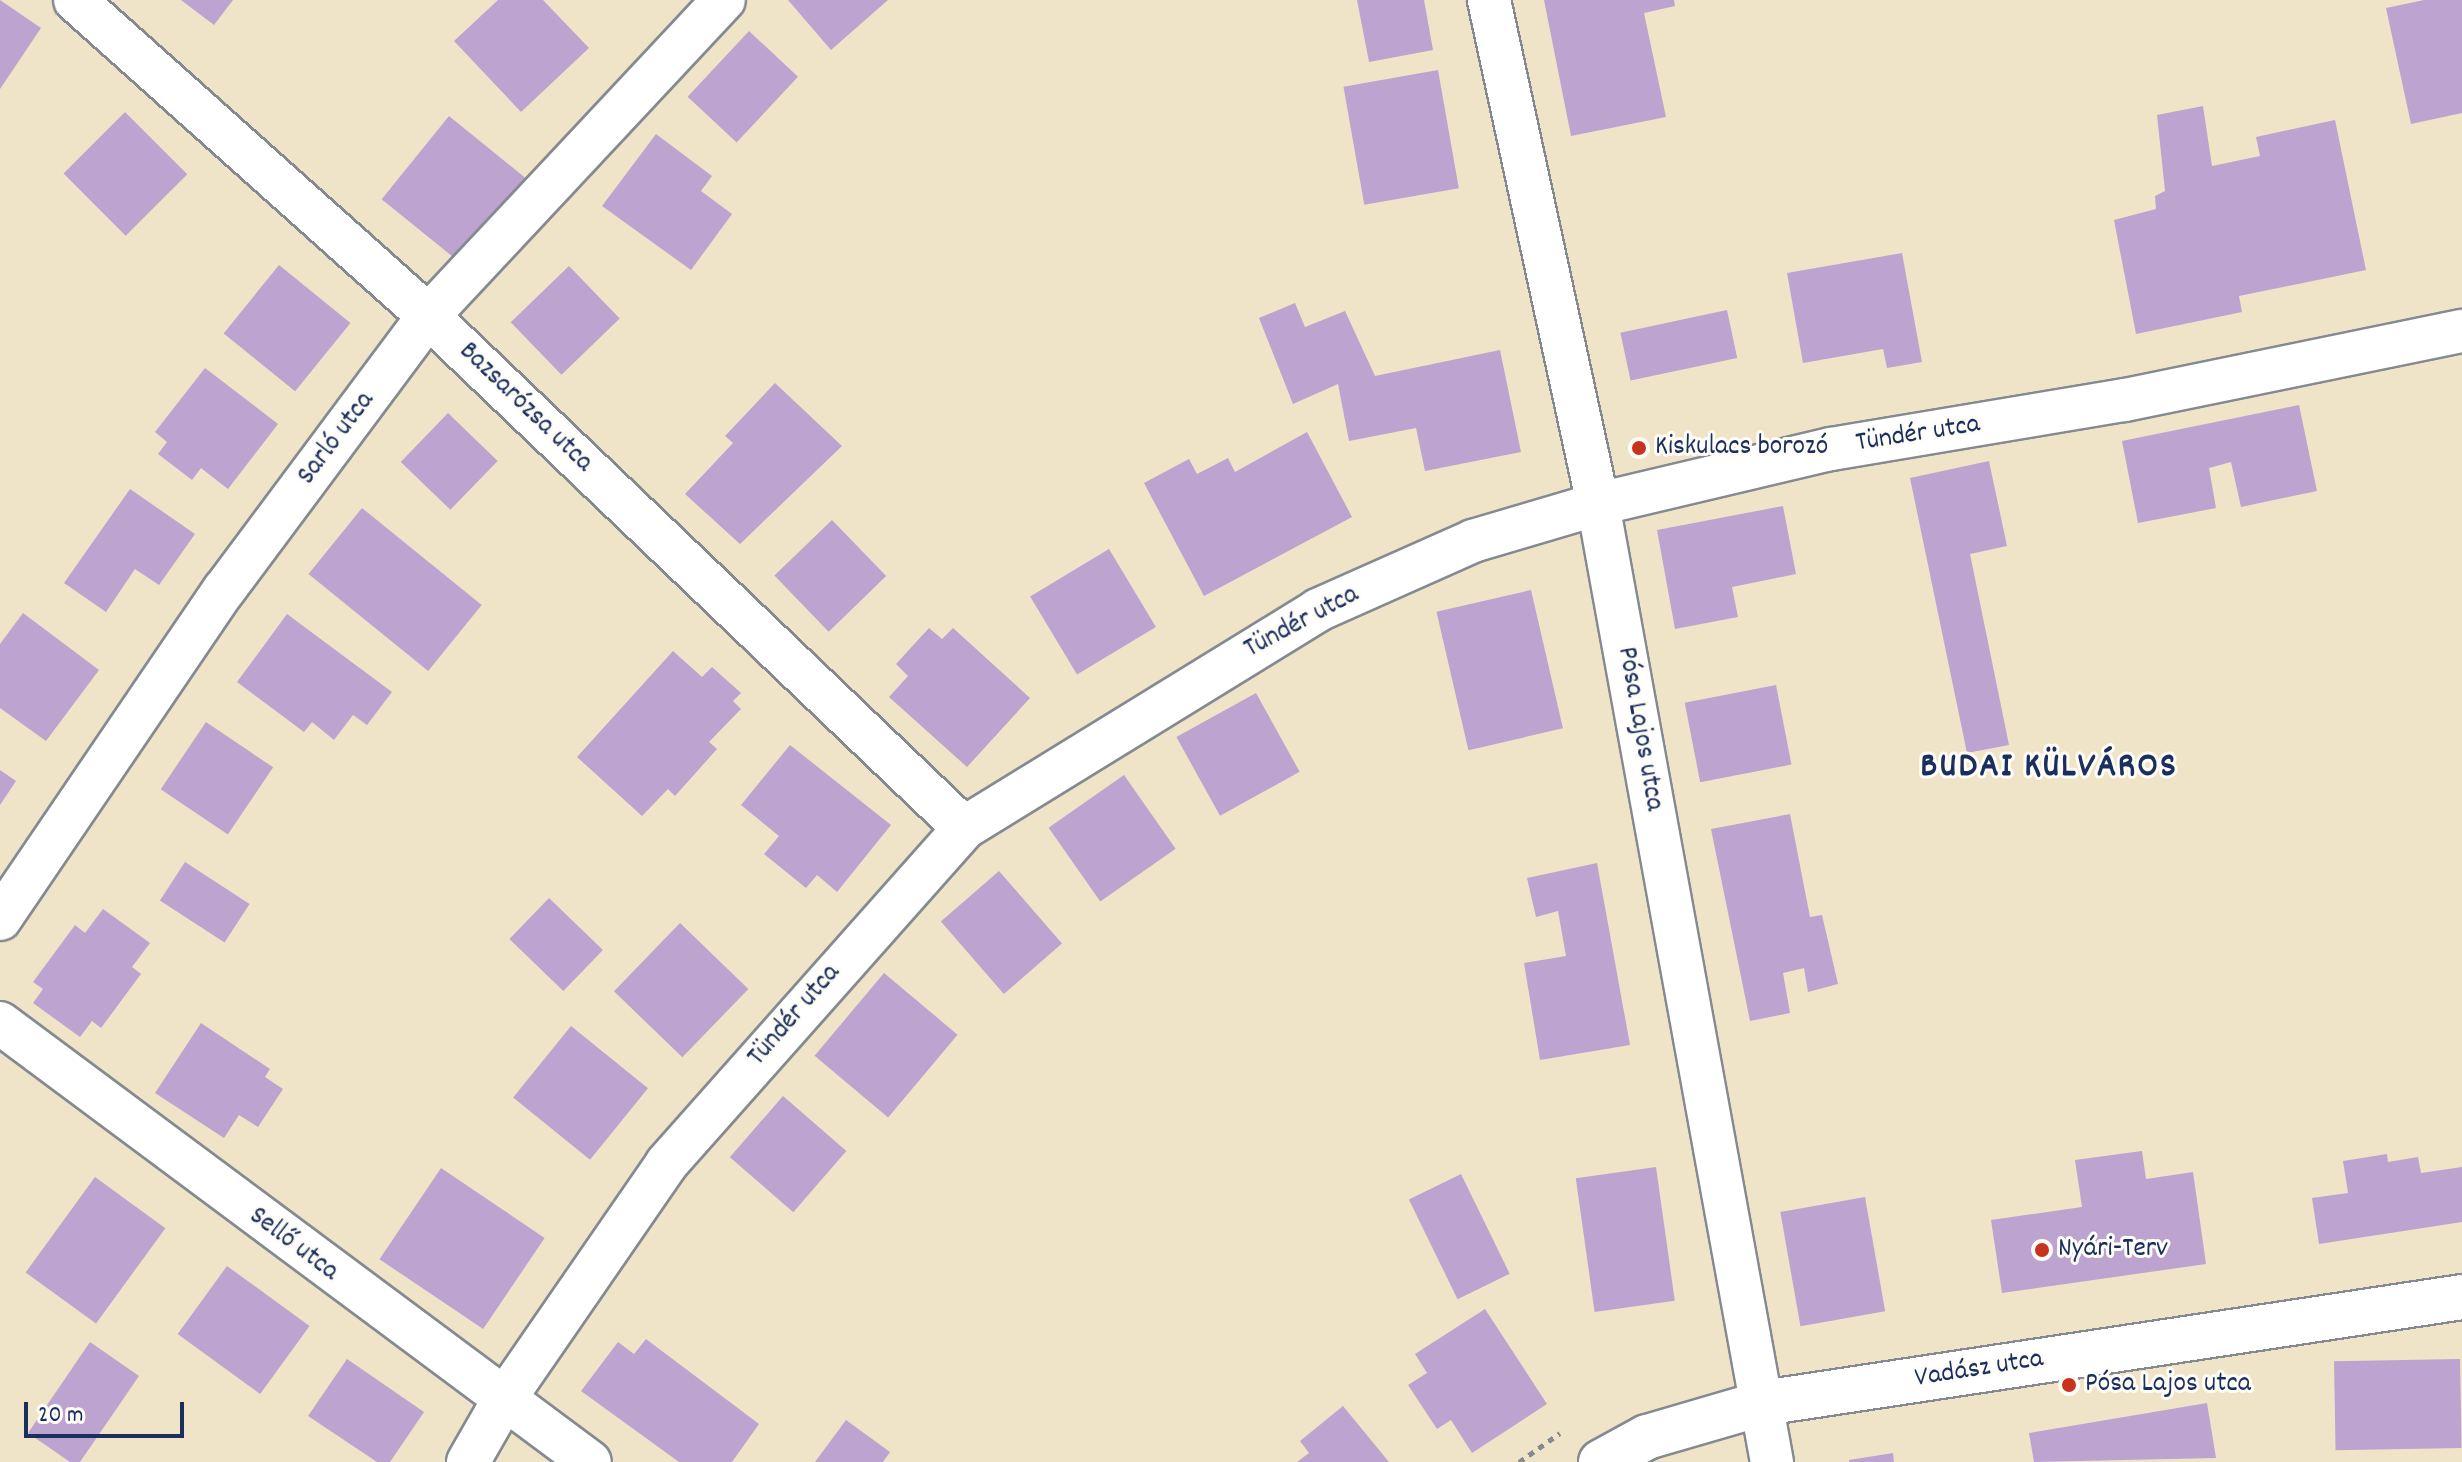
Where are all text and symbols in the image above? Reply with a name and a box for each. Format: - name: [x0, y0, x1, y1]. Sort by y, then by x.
- street label: Bazsarózsa utca: [451, 336, 599, 480]
- street label: Sarló utca: [291, 386, 383, 492]
- street label: Tündér utca: [1854, 409, 1982, 461]
- place label: Kiskulacs borozó: [1655, 431, 1828, 465]
- marker: Kiskulacs borozó: [1630, 439, 1648, 457]
- street label: Tündér utca: [1239, 579, 1365, 667]
- street label: Pósa Lajos utca: [1608, 644, 1670, 814]
- district label: BUDAI KÜLVÁROS: [1920, 747, 2178, 791]
- street label: Tündér utca: [741, 958, 849, 1074]
- street label: Sellő utca: [241, 1200, 345, 1290]
- place label: Nyári-Terv: [2058, 1233, 2168, 1267]
- marker: Nyári-Terv: [2033, 1241, 2051, 1259]
- street label: Vadász utca: [1913, 1343, 2045, 1397]
- place label: Pósa Lajos utca: [2085, 1368, 2251, 1402]
- marker: Pósa Lajos utca: [2060, 1376, 2078, 1394]
- scale bar: [28, 1386, 188, 1436]
- text: 20 m: [38, 1399, 84, 1433]

